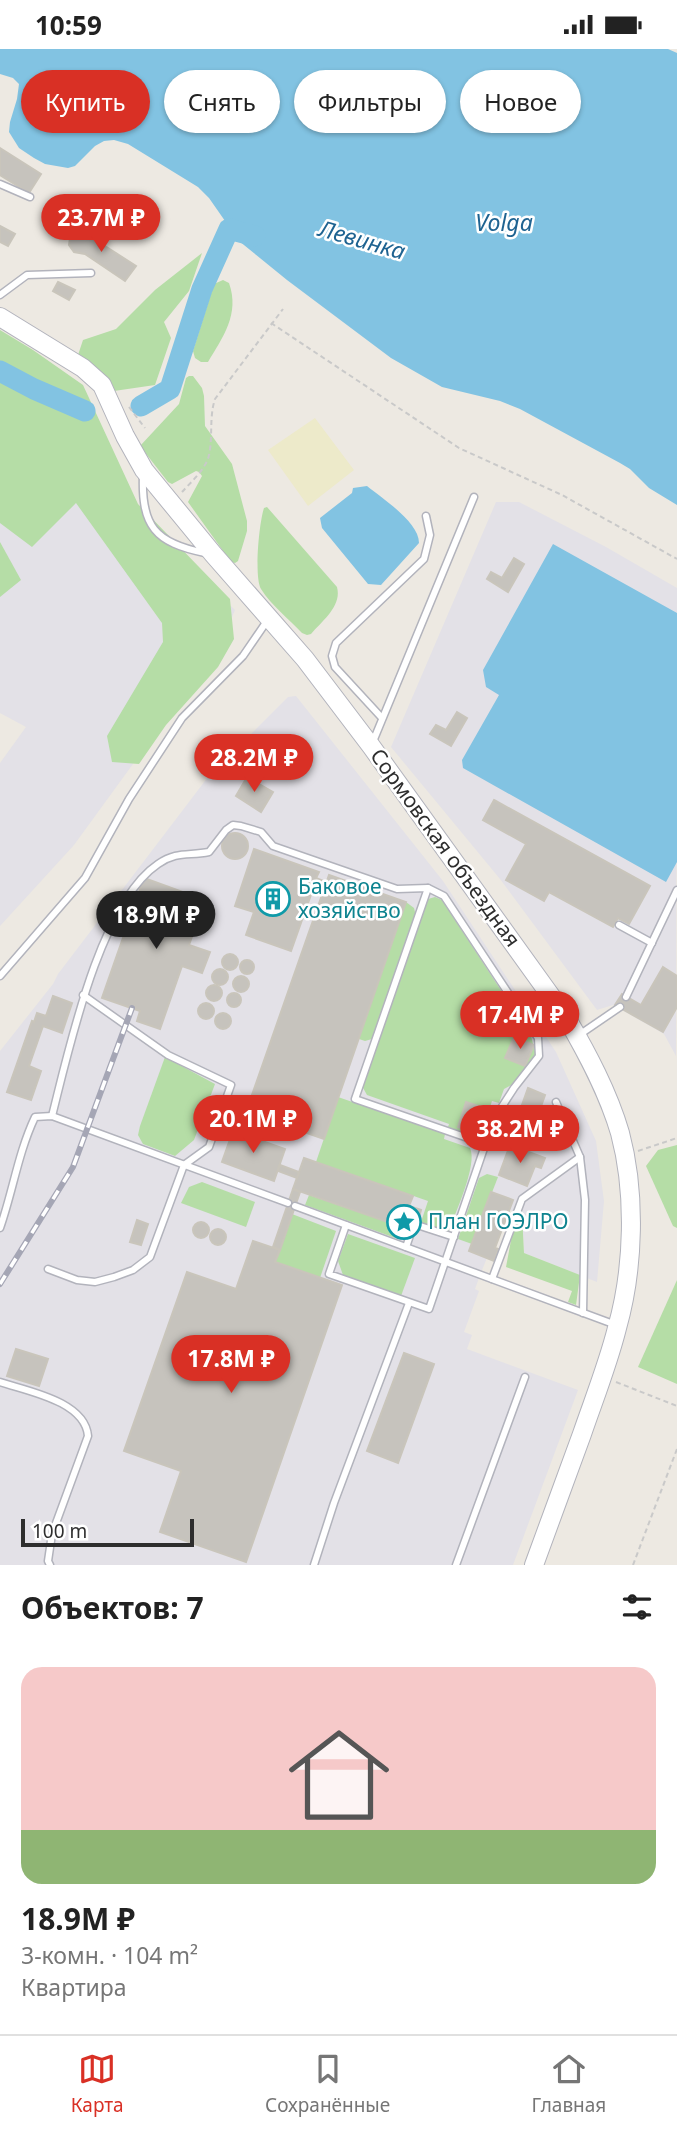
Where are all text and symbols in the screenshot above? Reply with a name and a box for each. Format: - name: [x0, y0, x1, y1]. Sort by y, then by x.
- text: 10:59: [35, 7, 102, 43]
- chip: Купить: [21, 70, 150, 133]
- chip: Снять: [164, 70, 280, 133]
- chip: Фильтры: [294, 70, 446, 133]
- chip: Новое: [460, 70, 581, 133]
- pin: 23.7M ₽: [36, 195, 166, 254]
- text: 23.7M ₽: [57, 201, 145, 233]
- water label: Volga: [475, 206, 533, 238]
- water label: Левинка: [314, 211, 409, 267]
- pin: 28.2M ₽: [189, 735, 319, 794]
- text: 28.2M ₽: [210, 741, 298, 773]
- street label: Сормовская объездная: [364, 743, 527, 952]
- place label: Баковое хозяйство: [298, 872, 401, 924]
- building icon: Баковое хозяйство: [254, 880, 292, 918]
- pin: 18.9M ₽: [91, 891, 221, 951]
- text: 18.9M ₽: [112, 898, 200, 930]
- pin: 17.4M ₽: [455, 991, 585, 1051]
- text: 17.4M ₽: [476, 998, 564, 1030]
- pin: 20.1M ₽: [188, 1095, 318, 1155]
- text: 20.1M ₽: [209, 1102, 297, 1134]
- pin: 38.2M ₽: [455, 1105, 585, 1165]
- text: 38.2M ₽: [476, 1112, 564, 1144]
- place icon: План ГОЭЛРО: [385, 1203, 423, 1241]
- place label: План ГОЭЛРО: [428, 1207, 569, 1235]
- pin: 17.8M ₽: [166, 1335, 296, 1395]
- text: 17.8M ₽: [187, 1342, 275, 1374]
- scale bar: [21, 1516, 194, 1548]
- text: 100 m: [32, 1518, 87, 1544]
- text: Объектов: 7: [21, 1587, 204, 1628]
- icon: filters: [618, 1588, 656, 1626]
- icon: home: [276, 1712, 402, 1838]
- text: 18.9M ₽: [21, 1898, 135, 1939]
- text: 3-комн. · 104 m²: [21, 1939, 198, 1971]
- text: Квартира: [21, 1971, 127, 2003]
- tab: Карта: [71, 2050, 124, 2118]
- tab: Сохранённые: [265, 2050, 390, 2118]
- tab: Главная: [532, 2050, 606, 2118]

